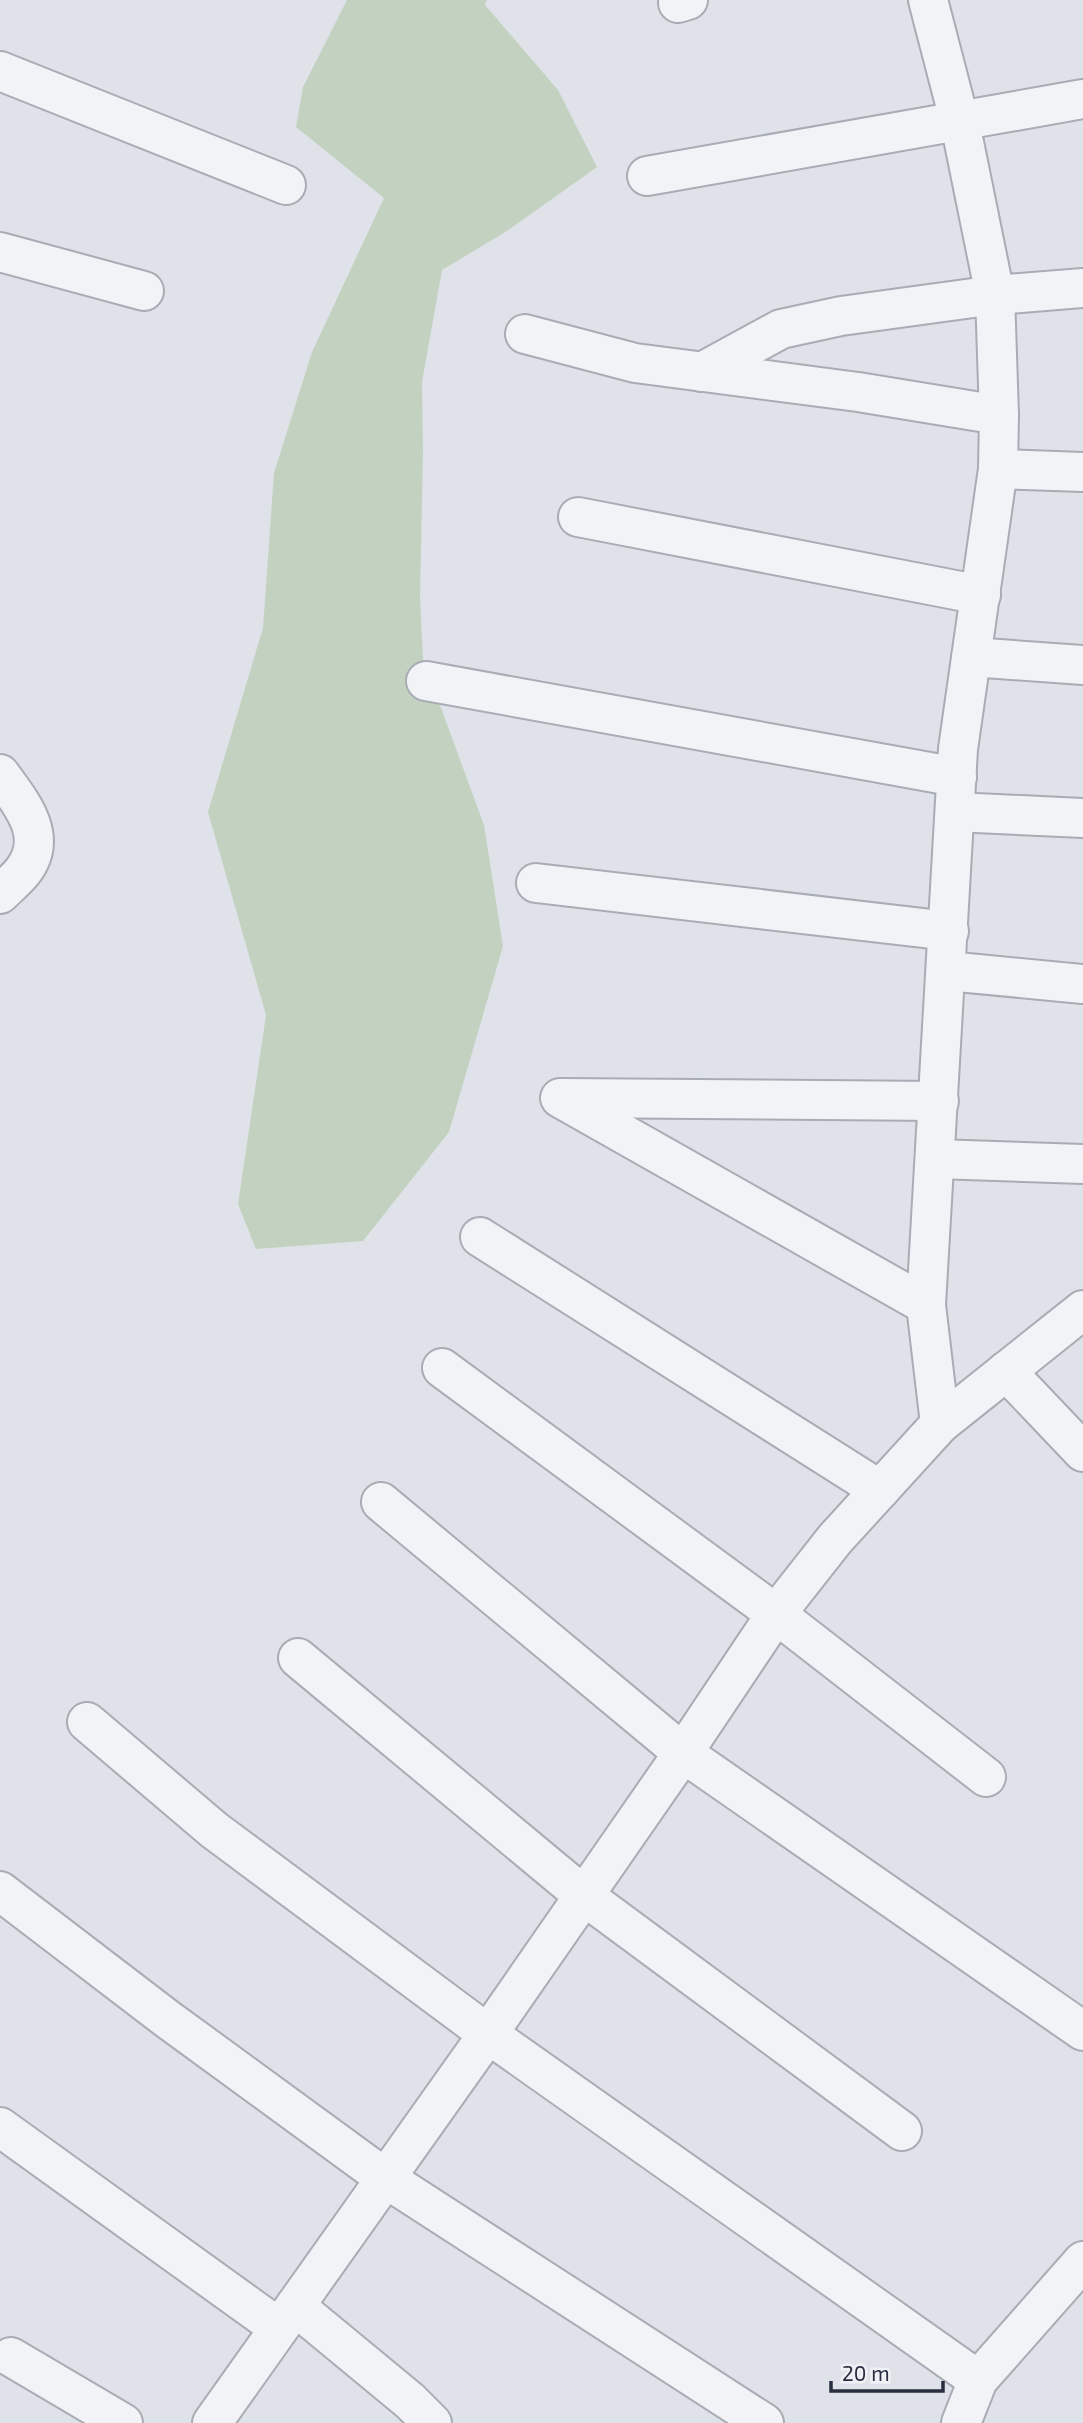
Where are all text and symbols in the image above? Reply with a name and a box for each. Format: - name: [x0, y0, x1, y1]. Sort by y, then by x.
- scale bar: [831, 2350, 943, 2394]
- text: 20 m: [842, 2360, 890, 2385]

